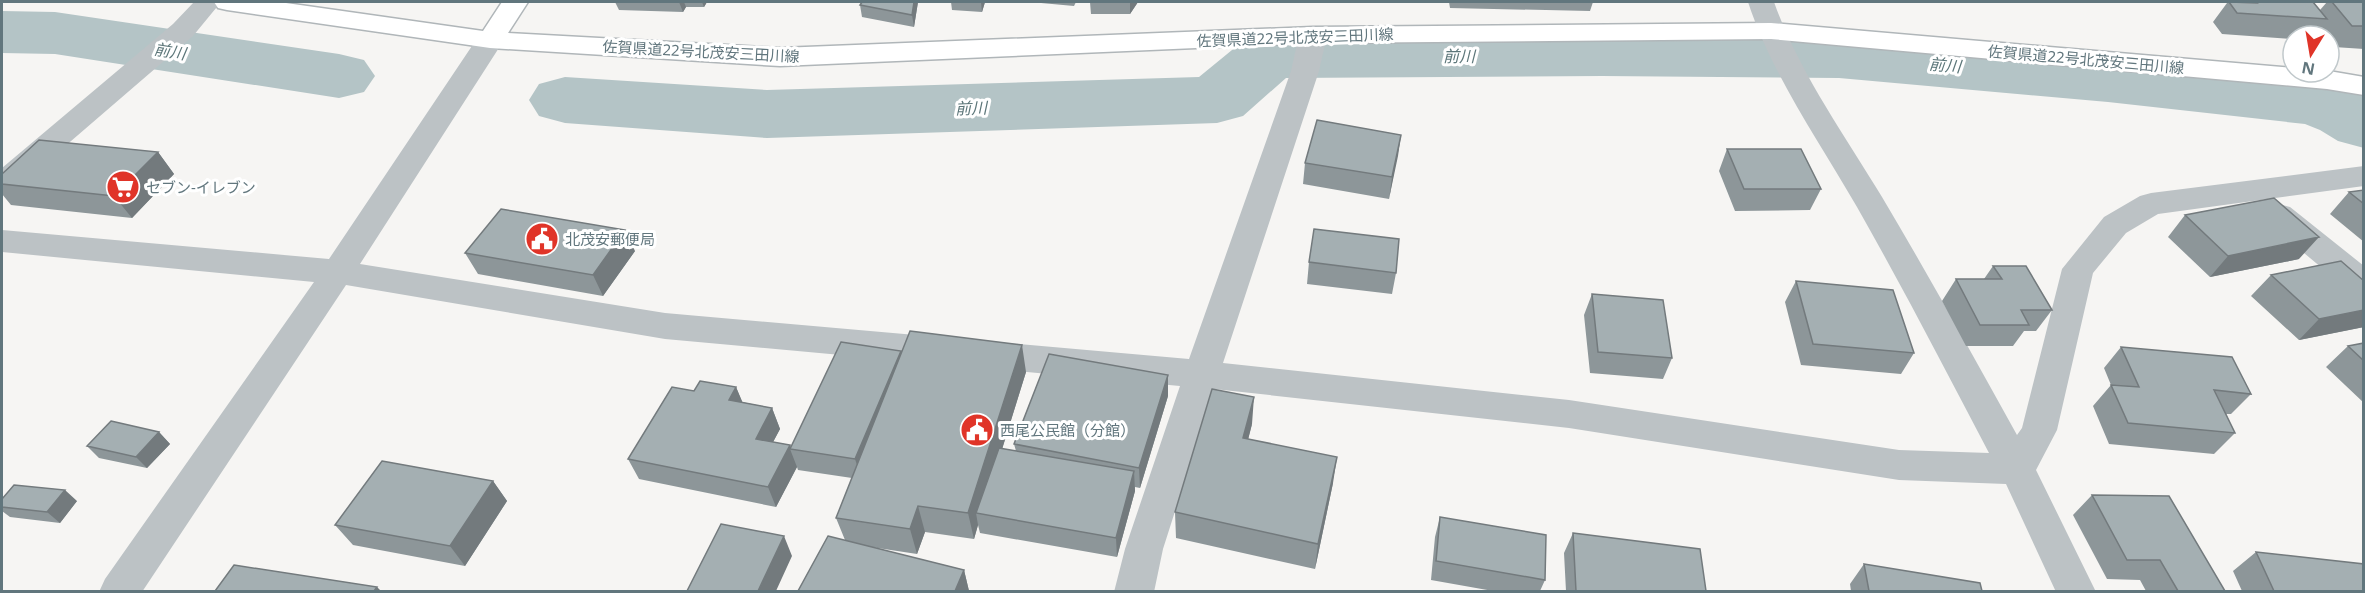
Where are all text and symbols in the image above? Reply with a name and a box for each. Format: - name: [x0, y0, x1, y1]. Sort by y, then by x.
- street label: 佐賀県道22号北茂安三田川線: [1196, 24, 1394, 50]
- north arrow: [2281, 24, 2341, 84]
- street label: 佐賀県道22号北茂安三田川線: [602, 36, 800, 66]
- water label: 前川: [152, 38, 189, 65]
- street label: 佐賀県道22号北茂安三田川線: [1987, 40, 2185, 78]
- water label: 前川: [1443, 45, 1477, 67]
- water label: 前川: [1928, 53, 1964, 78]
- text: N: [2300, 57, 2317, 81]
- water label: 前川: [955, 96, 989, 120]
- supermarket icon: セブン-イレブン: [105, 169, 141, 205]
- place label: セブン-イレブン: [146, 177, 256, 197]
- public building icon: 北茂安郵便局: [524, 221, 560, 257]
- place label: 北茂安郵便局: [565, 229, 655, 249]
- public building icon: 西尾公民館（分館）: [959, 412, 995, 448]
- place label: 西尾公民館（分館）: [1000, 420, 1135, 440]

